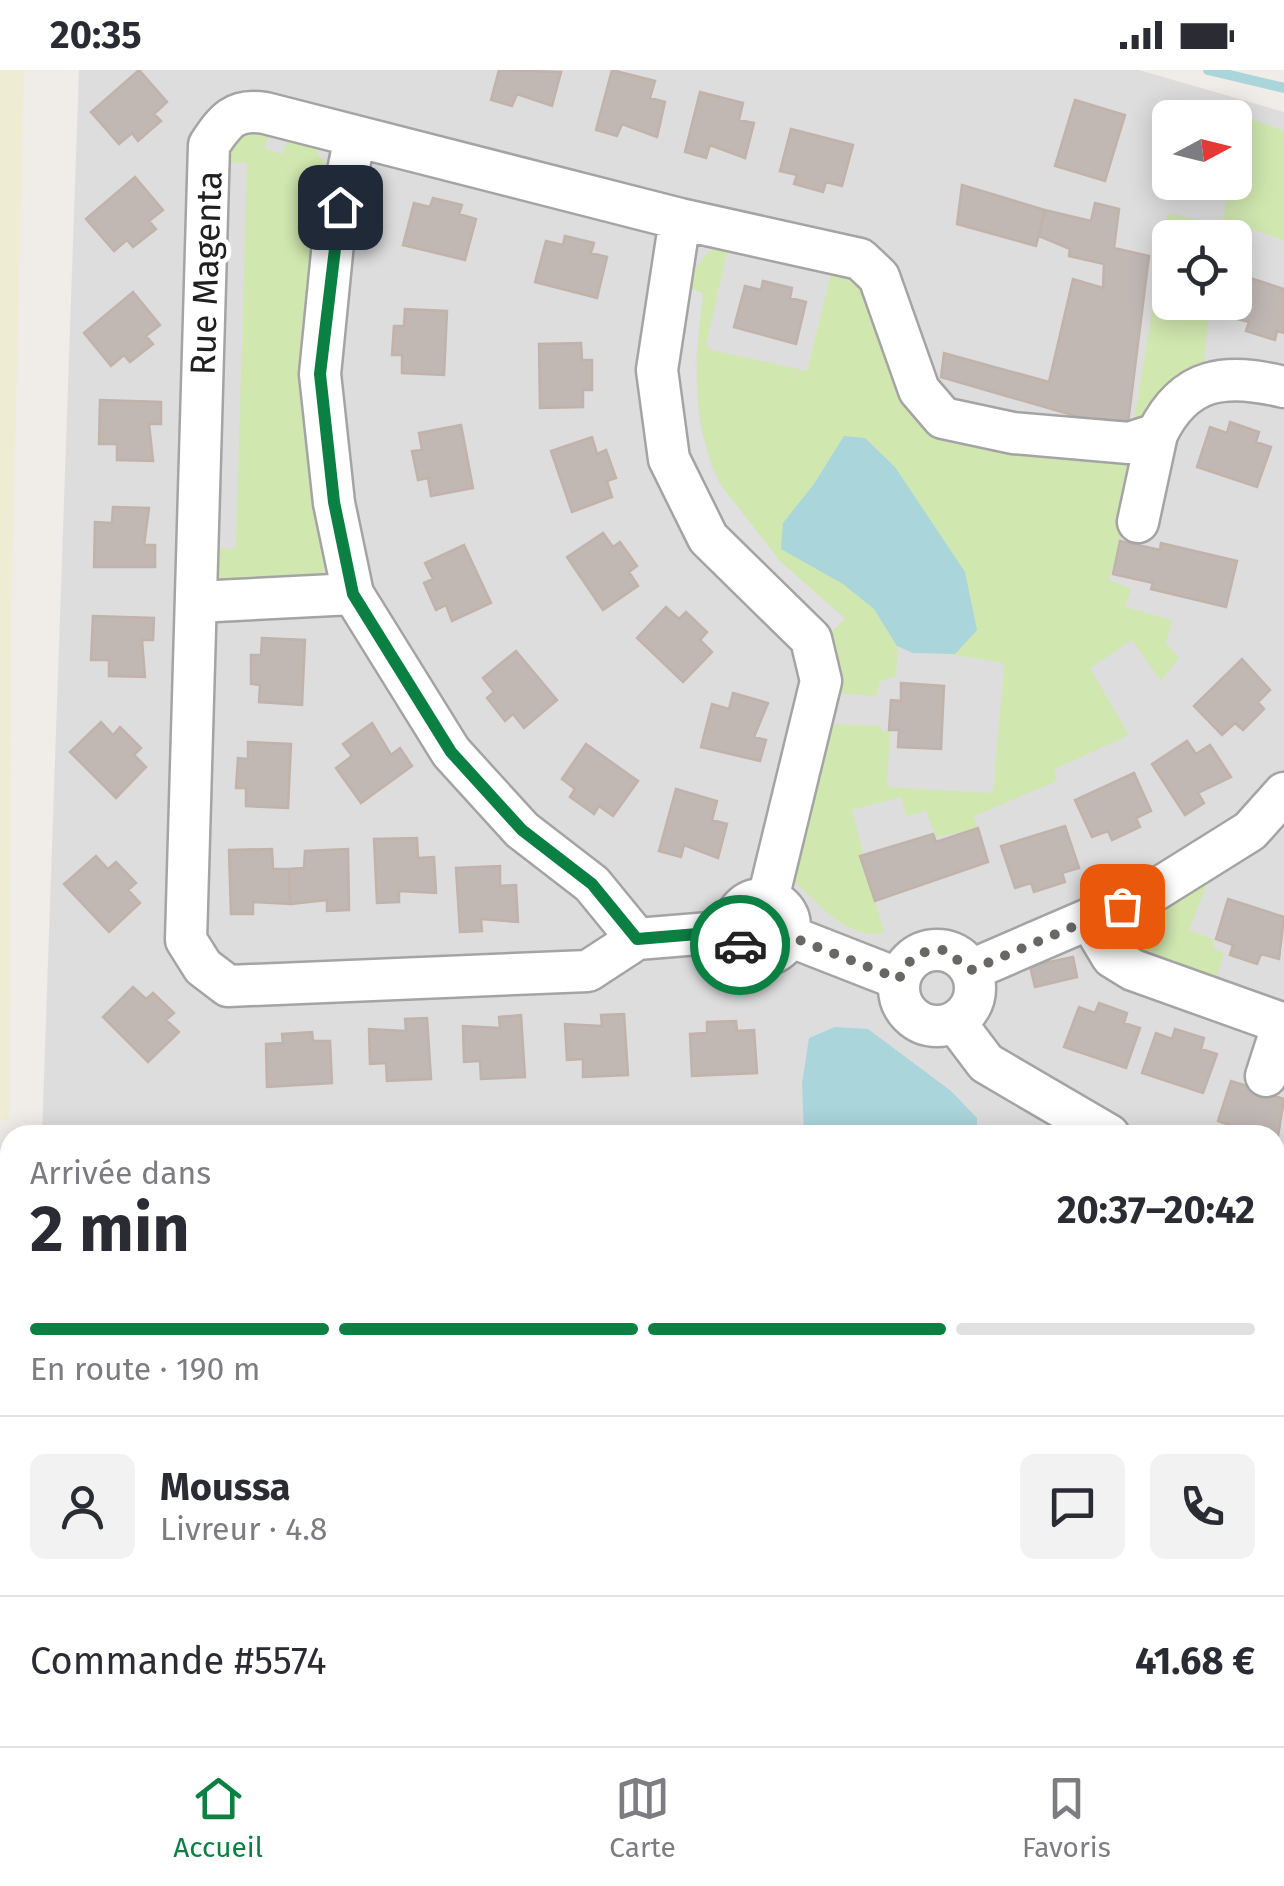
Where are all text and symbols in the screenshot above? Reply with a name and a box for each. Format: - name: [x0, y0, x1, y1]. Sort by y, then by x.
- text: 20:35: [50, 12, 142, 58]
- north arrow: [1152, 100, 1252, 200]
- map controls: [1152, 100, 1252, 320]
- pin: [298, 165, 383, 250]
- street label: Rue Magenta: [181, 170, 231, 376]
- icon: home: [313, 180, 368, 235]
- button: locate: [1152, 220, 1252, 320]
- pin: [1080, 864, 1165, 949]
- icon: bag: [1095, 879, 1150, 934]
- courier: [690, 895, 790, 995]
- icon: car: [713, 918, 768, 973]
- text: Arrivée dans: [30, 1154, 211, 1192]
- text: 20:37–20:42: [1057, 1187, 1255, 1233]
- text: 2 min: [30, 1190, 190, 1268]
- text: En route · 190 m: [30, 1350, 260, 1388]
- button: person: [30, 1454, 135, 1559]
- button: chat: [1020, 1454, 1125, 1559]
- button: phone: [1150, 1454, 1255, 1559]
- text: Moussa: [160, 1464, 291, 1510]
- text: Livreur · 4.8: [160, 1510, 328, 1548]
- text: Commande #5574: [30, 1638, 327, 1684]
- text: 41.68 €: [1135, 1638, 1255, 1684]
- tab: Accueil: [173, 1771, 263, 1864]
- tab: Carte: [609, 1771, 676, 1864]
- tab: Favoris: [1022, 1771, 1111, 1864]

